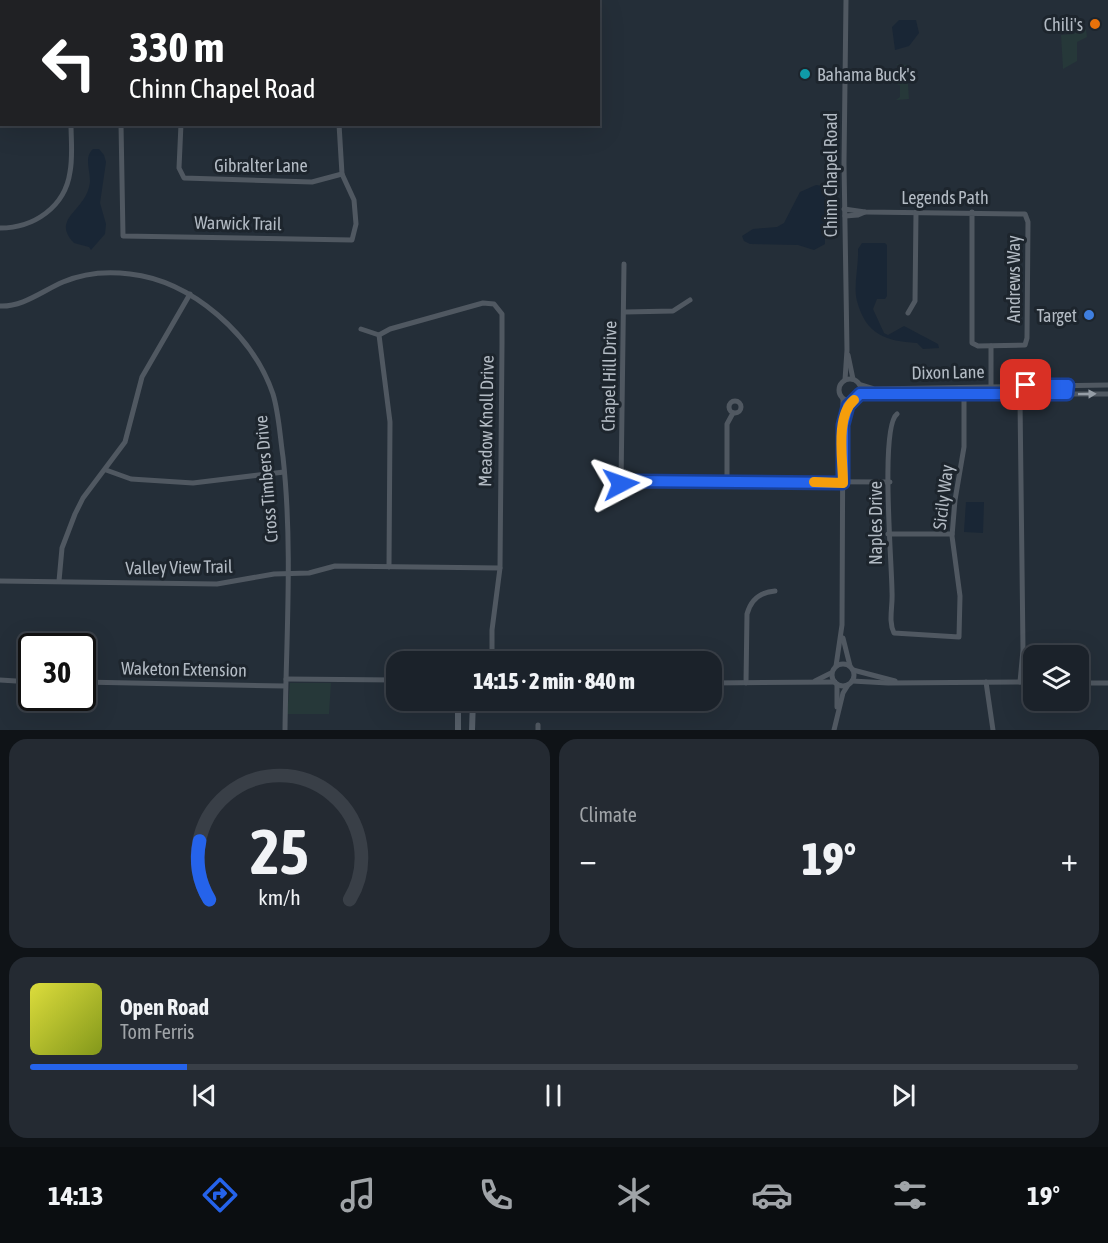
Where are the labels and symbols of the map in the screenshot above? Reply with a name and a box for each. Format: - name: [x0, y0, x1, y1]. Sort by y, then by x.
- place label: Chili's: [1044, 14, 1083, 35]
- marker: Chili's: [1088, 17, 1102, 31]
- place label: Bahama Buck's: [817, 64, 916, 85]
- marker: Bahama Buck's: [798, 67, 812, 81]
- street label: Chinn Chapel Road: [820, 113, 841, 237]
- street label: Gibralter Lane: [214, 155, 308, 176]
- street label: Legends Path: [901, 187, 989, 208]
- street label: Warwick Trail: [194, 212, 282, 234]
- street label: Andrews Way: [1003, 235, 1024, 323]
- place label: Target: [1036, 305, 1077, 326]
- marker: Target: [1082, 308, 1096, 322]
- street label: Chapel Hill Drive: [598, 320, 620, 432]
- street label: Meadow Knoll Drive: [474, 355, 498, 487]
- pin: [1000, 359, 1051, 410]
- street label: Dixon Lane: [911, 361, 985, 383]
- one-way arrow: [1078, 389, 1097, 399]
- street label: Cross Timbers Drive: [250, 415, 282, 543]
- position arrow: [589, 452, 653, 516]
- street label: Sicily Way: [929, 463, 957, 531]
- street label: Naples Drive: [865, 481, 886, 565]
- street label: Valley View Trail: [125, 556, 233, 578]
- speed limit sign: 30: [18, 633, 96, 711]
- street label: Waketon Extension: [121, 657, 247, 681]

